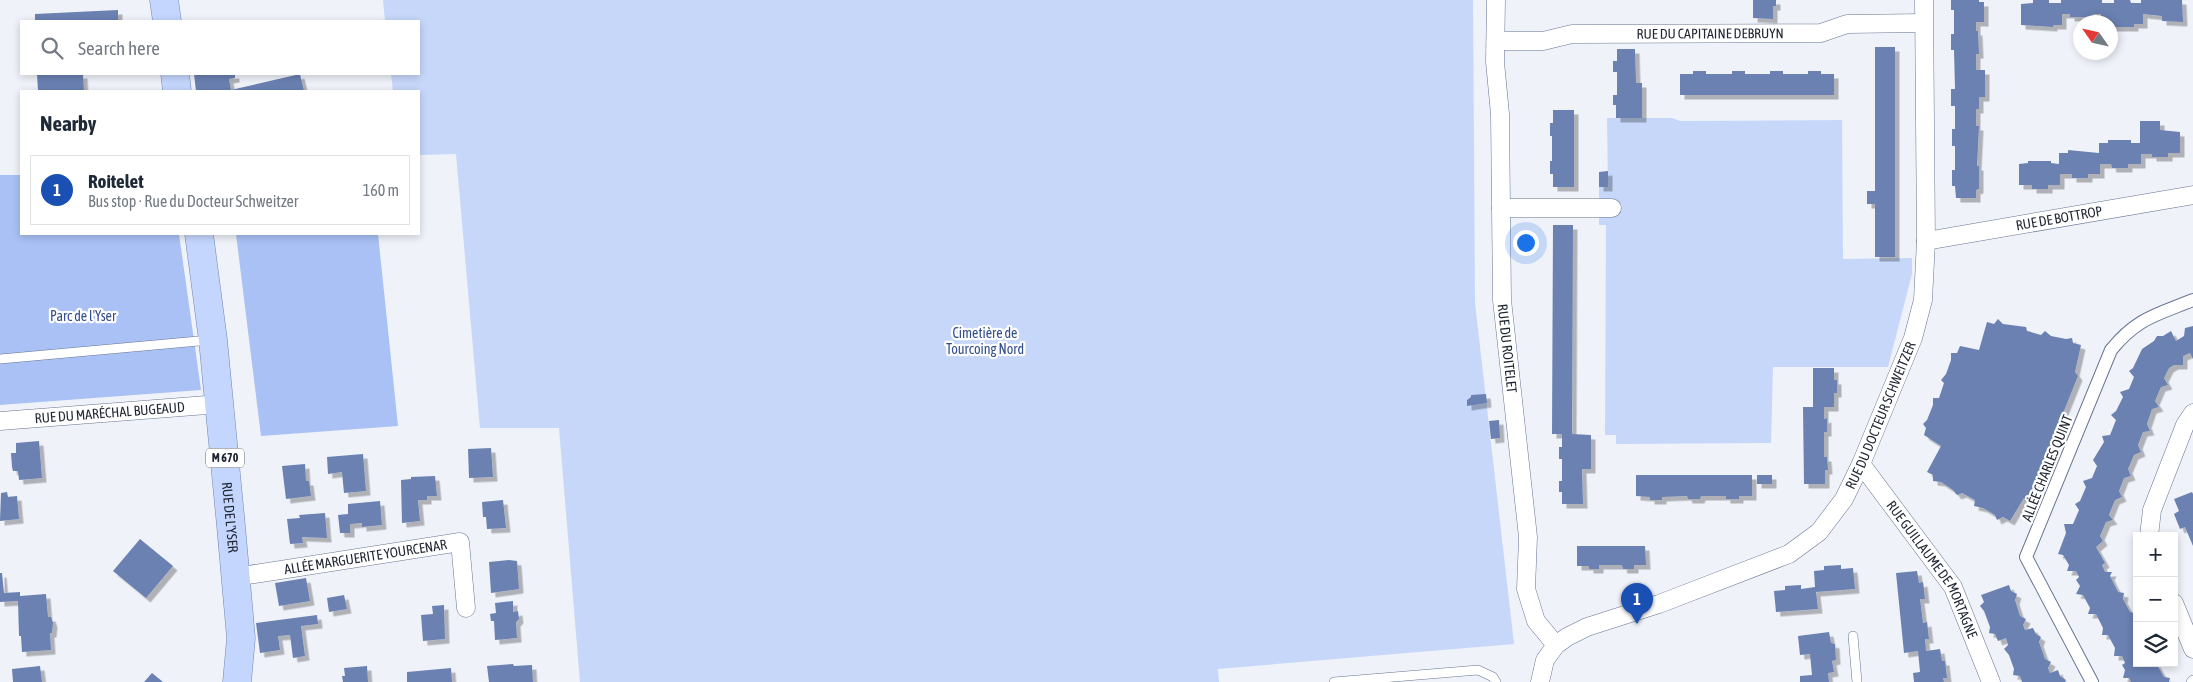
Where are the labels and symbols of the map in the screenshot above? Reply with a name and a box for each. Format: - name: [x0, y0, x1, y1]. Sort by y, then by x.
- north arrow: [2073, 15, 2118, 60]
- street label: RUE DU CAPITAINE DEBRUYN: [1637, 25, 1784, 42]
- street label: RUE DE BOTTROP: [2014, 203, 2104, 233]
- your location: [1513, 230, 1539, 256]
- street label: RUE DU ROITELET: [1494, 303, 1520, 394]
- park label: Parc de l'Yser: [50, 308, 117, 324]
- park label: Cimetière de Tourcoing Nord: [946, 325, 1024, 357]
- street label: RUE DU DOCTEUR SCHWEITZER: [1842, 339, 1919, 491]
- street label: RUE DU MARÉCHAL BUGEAUD: [34, 399, 185, 426]
- street label: ALLÉE CHARLES QUINT: [2018, 412, 2076, 524]
- road number: M 670: [206, 448, 244, 468]
- street label: RUE DE L'YSER: [219, 481, 241, 553]
- street label: RUE GUILLAUME DE MORTAGNE: [1883, 498, 1981, 641]
- street label: ALLÉE MARGUERITE YOURCENAR: [283, 536, 448, 577]
- pin: 1: [1621, 583, 1653, 624]

